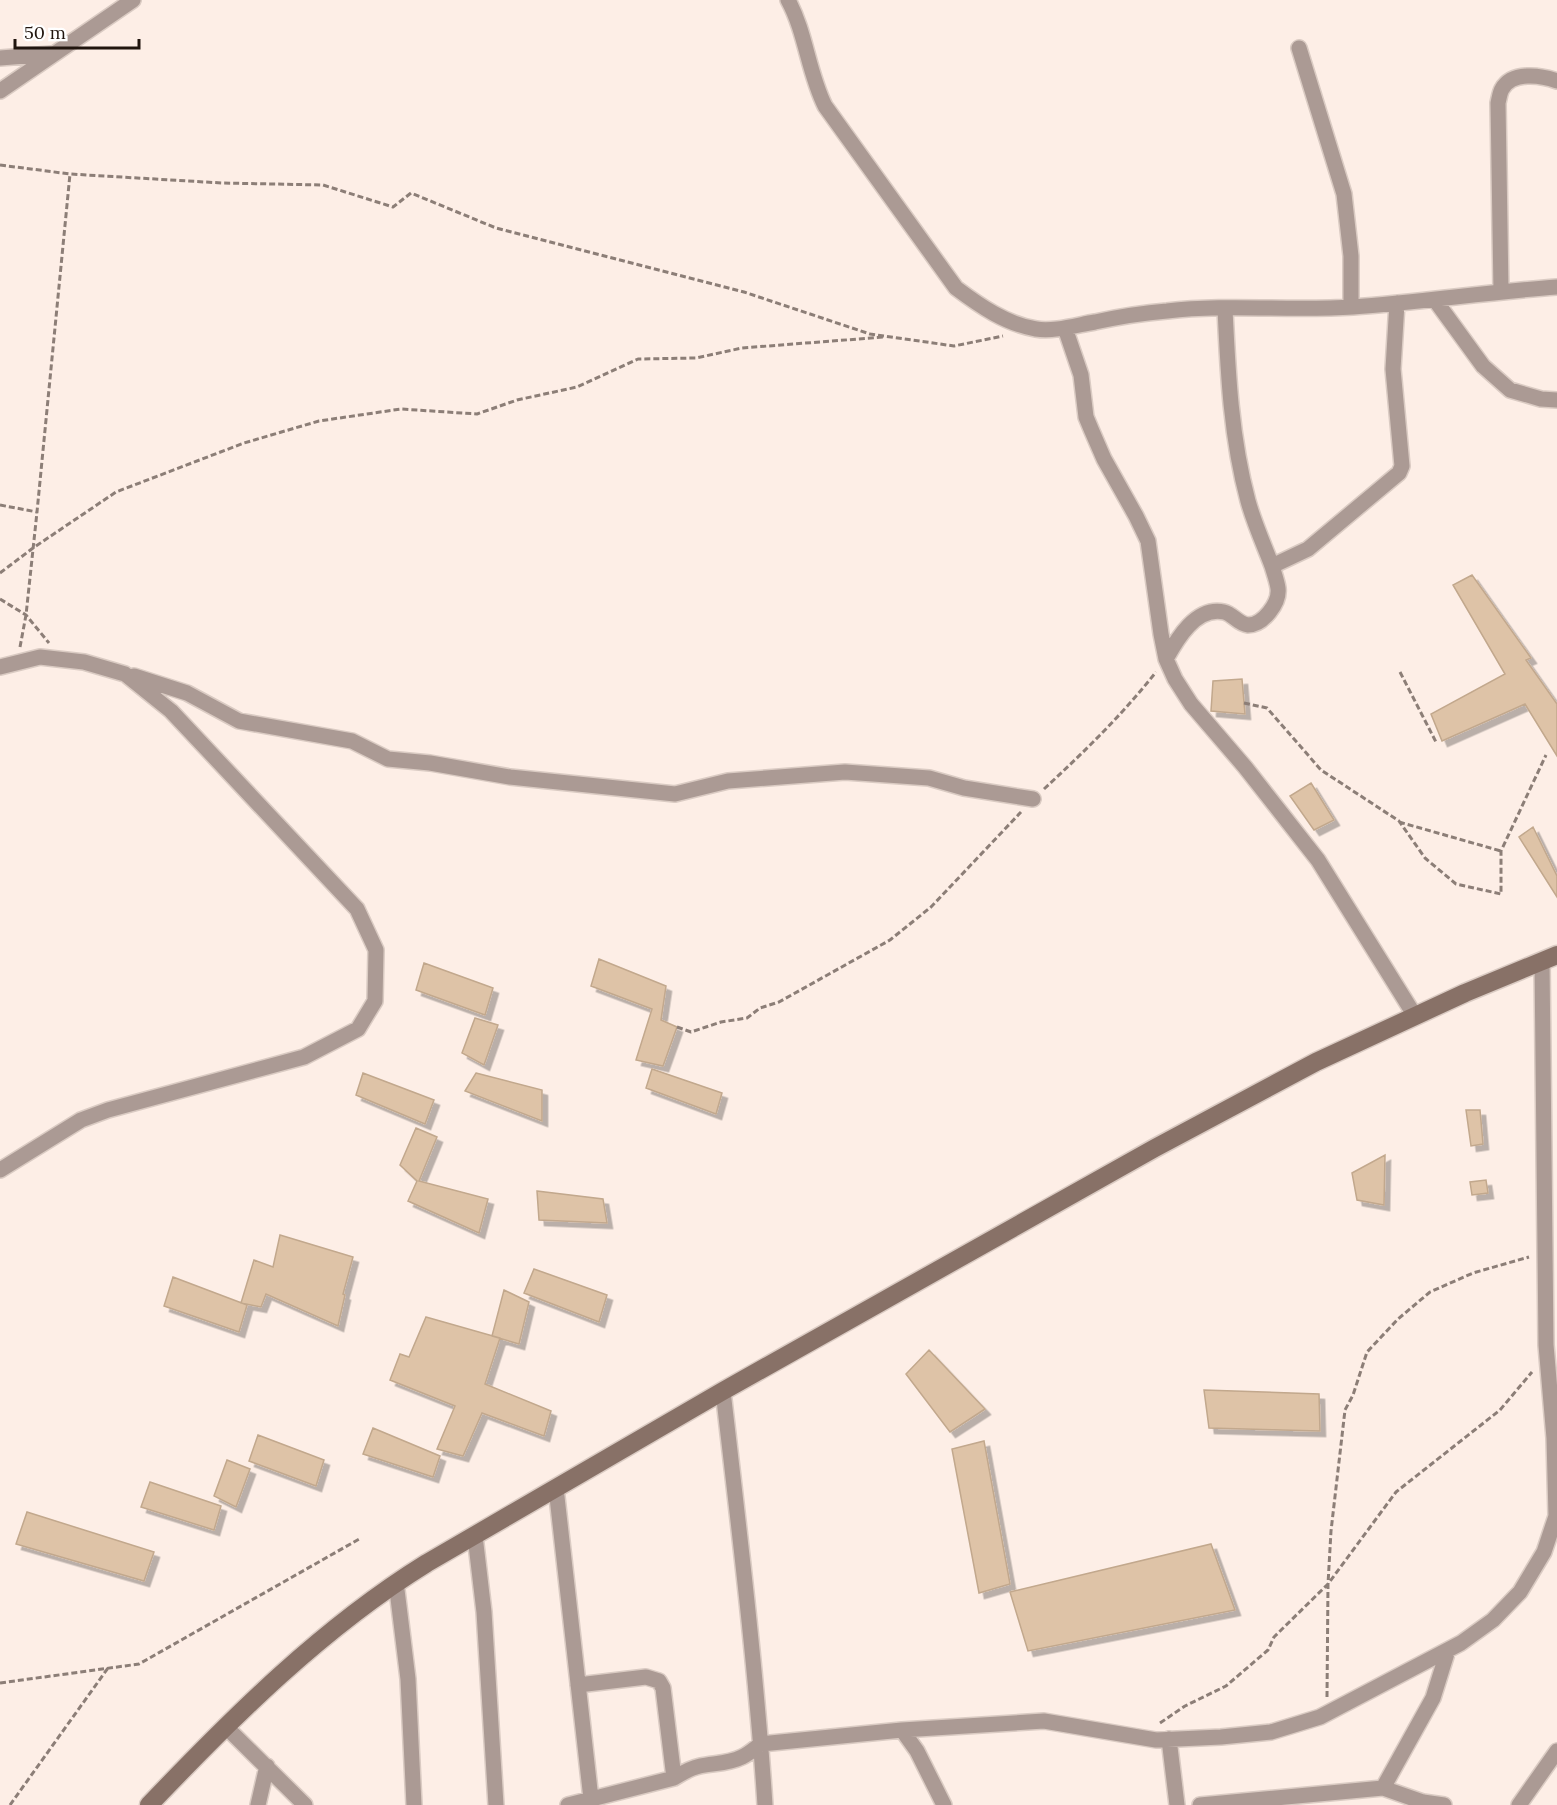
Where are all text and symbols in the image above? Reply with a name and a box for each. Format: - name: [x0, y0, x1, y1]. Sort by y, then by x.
- scale bar: [15, 12, 140, 50]
- text: 50 m: [24, 21, 66, 44]

